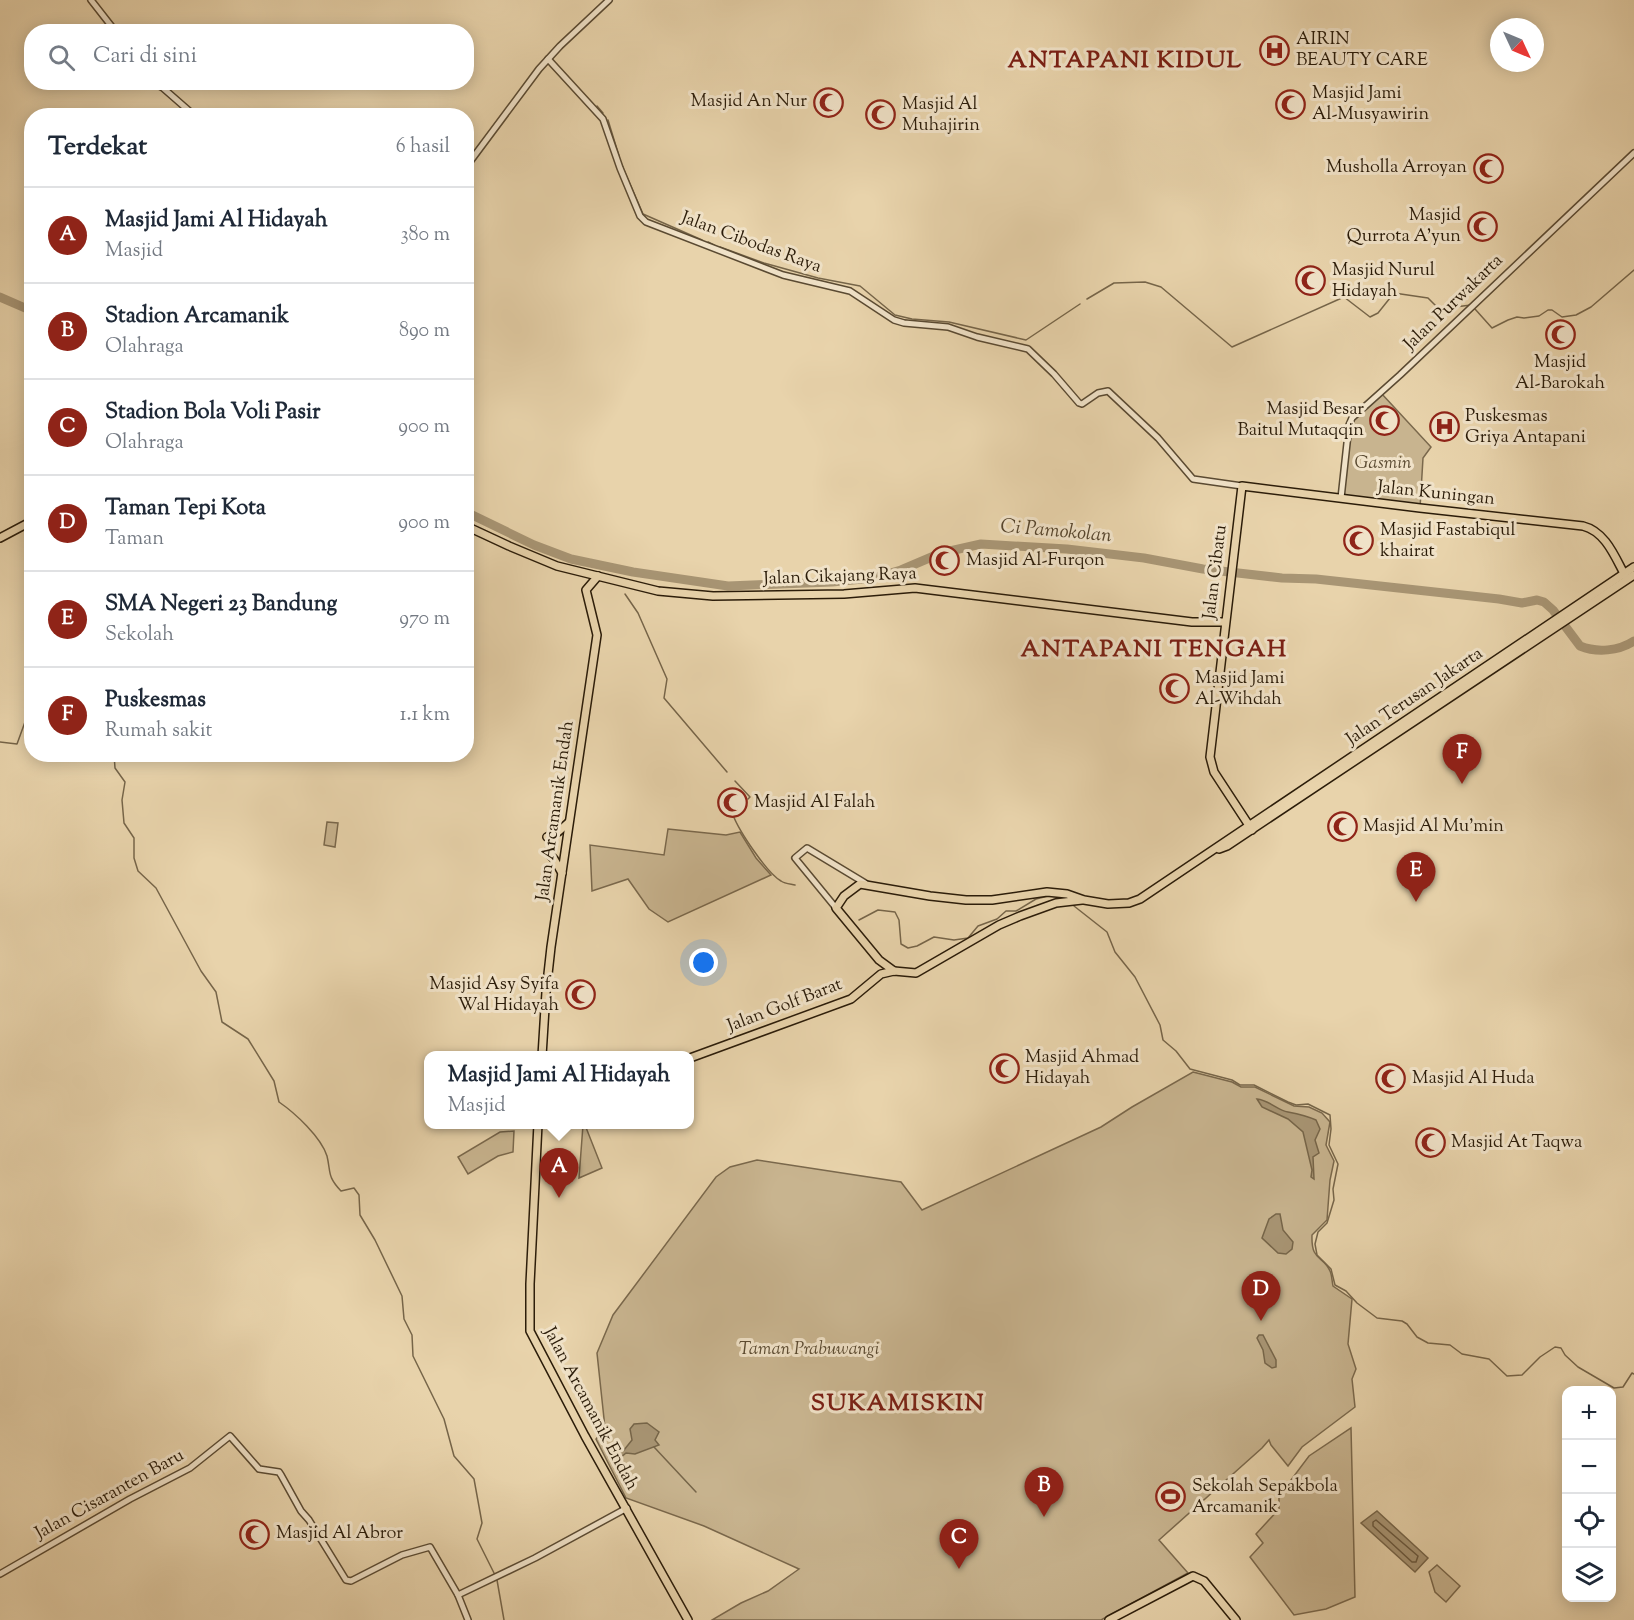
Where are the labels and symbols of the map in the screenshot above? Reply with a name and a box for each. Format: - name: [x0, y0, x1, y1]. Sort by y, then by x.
- north arrow: [1490, 18, 1544, 72]
- place label: AIRIN BEAUTY CARE: [1296, 27, 1428, 74]
- hospital icon: AIRIN BEAUTY CARE: [1259, 34, 1291, 66]
- district label: ANTAPANI KIDUL: [1007, 44, 1243, 78]
- place label: Masjid Jami Al-Musyawirin: [1312, 81, 1429, 128]
- mosque icon: Masjid An Nur: [812, 86, 844, 118]
- mosque icon: Masjid Jami Al-Musyawirin: [1275, 88, 1307, 120]
- place label: Masjid An Nur: [691, 89, 807, 115]
- place label: Masjid Al Muhajirin: [902, 92, 980, 139]
- mosque icon: Masjid Al Muhajirin: [865, 99, 897, 131]
- mosque icon: Musholla Arroyan: [1472, 152, 1504, 184]
- place label: Musholla Arroyan: [1326, 155, 1467, 181]
- place label: Masjid Qurrota A'yun: [1347, 203, 1461, 250]
- street label: Jalan Cibodas Raya: [676, 205, 825, 280]
- mosque icon: Masjid Qurrota A'yun: [1466, 210, 1498, 242]
- street label: Jalan Purwakarta: [1398, 249, 1509, 358]
- place label: Masjid Nurul Hidayah: [1332, 258, 1435, 305]
- mosque icon: Masjid Nurul Hidayah: [1295, 265, 1327, 297]
- mosque icon: Masjid Al-Barokah: [1544, 318, 1576, 350]
- place label: Masjid Al-Barokah: [1515, 350, 1605, 397]
- place label: Masjid Besar Baitul Mutaqqin: [1237, 397, 1364, 444]
- mosque icon: Masjid Besar Baitul Mutaqqin: [1369, 404, 1401, 436]
- place label: Puskesmas Griya Antapani: [1465, 404, 1586, 451]
- hospital icon: Puskesmas Griya Antapani: [1428, 411, 1460, 443]
- park label: Gasmin: [1355, 451, 1412, 477]
- street label: Jalan Kuningan: [1375, 475, 1496, 513]
- water label: Ci Pamokolan: [999, 513, 1113, 551]
- place label: Masjid Fastabiqul khairat: [1380, 518, 1516, 565]
- street label: Jalan Cibatu: [1197, 523, 1235, 622]
- mosque icon: Masjid Fastabiqul khairat: [1343, 525, 1375, 557]
- mosque icon: Masjid Al-Furqon: [929, 545, 961, 577]
- place label: Masjid Al-Furqon: [966, 548, 1105, 574]
- street label: Jalan Cikajang Raya: [762, 561, 917, 593]
- district label: ANTAPANI TENGAH: [1021, 633, 1287, 667]
- street label: Jalan Terusan Jakarta: [1340, 641, 1489, 753]
- place label: Masjid Jami Al-Wihdah: [1195, 666, 1285, 713]
- mosque icon: Masjid Jami Al-Wihdah: [1158, 673, 1190, 705]
- street label: Jalan Arcamanik Endah: [530, 719, 582, 904]
- pin: F: [1442, 734, 1482, 784]
- mosque icon: Masjid Al Falah: [717, 787, 749, 819]
- place label: Masjid Al Falah: [754, 790, 876, 816]
- mosque icon: Masjid Al Mu'min: [1326, 811, 1358, 843]
- place label: Masjid Al Mu'min: [1363, 814, 1504, 840]
- pin: E: [1396, 852, 1436, 902]
- your location: [689, 948, 718, 977]
- place label: Masjid Asy Syifa Wal Hidayah: [429, 972, 559, 1019]
- street label: Jalan Golf Barat: [723, 972, 846, 1040]
- mosque icon: Masjid Asy Syifa Wal Hidayah: [564, 979, 596, 1011]
- place label: Masjid Ahmad Hidayah: [1025, 1045, 1139, 1092]
- mosque icon: Masjid Ahmad Hidayah: [988, 1052, 1020, 1084]
- mosque icon: Masjid Al Huda: [1375, 1063, 1407, 1095]
- place label: Masjid Al Huda: [1412, 1066, 1535, 1092]
- mosque icon: Masjid At Taqwa: [1414, 1127, 1446, 1159]
- place label: Masjid At Taqwa: [1451, 1130, 1582, 1156]
- pin: A: [540, 1148, 578, 1198]
- pin: D: [1242, 1272, 1280, 1321]
- street label: Jalan Arcamanik Endah: [535, 1322, 644, 1496]
- park label: Taman Prabuwangi: [739, 1337, 879, 1363]
- district label: SUKAMISKIN: [811, 1387, 985, 1421]
- street label: Jalan Cisaranten Baru: [30, 1443, 189, 1547]
- pin: B: [1024, 1468, 1064, 1517]
- place label: Sekolah Sepakbola Arcamanik: [1192, 1474, 1338, 1521]
- sports icon: Sekolah Sepakbola Arcamanik: [1155, 1481, 1187, 1513]
- mosque icon: Masjid Al Abror: [239, 1518, 271, 1550]
- pin: C: [940, 1520, 978, 1569]
- place label: Masjid Al Abror: [276, 1521, 403, 1547]

